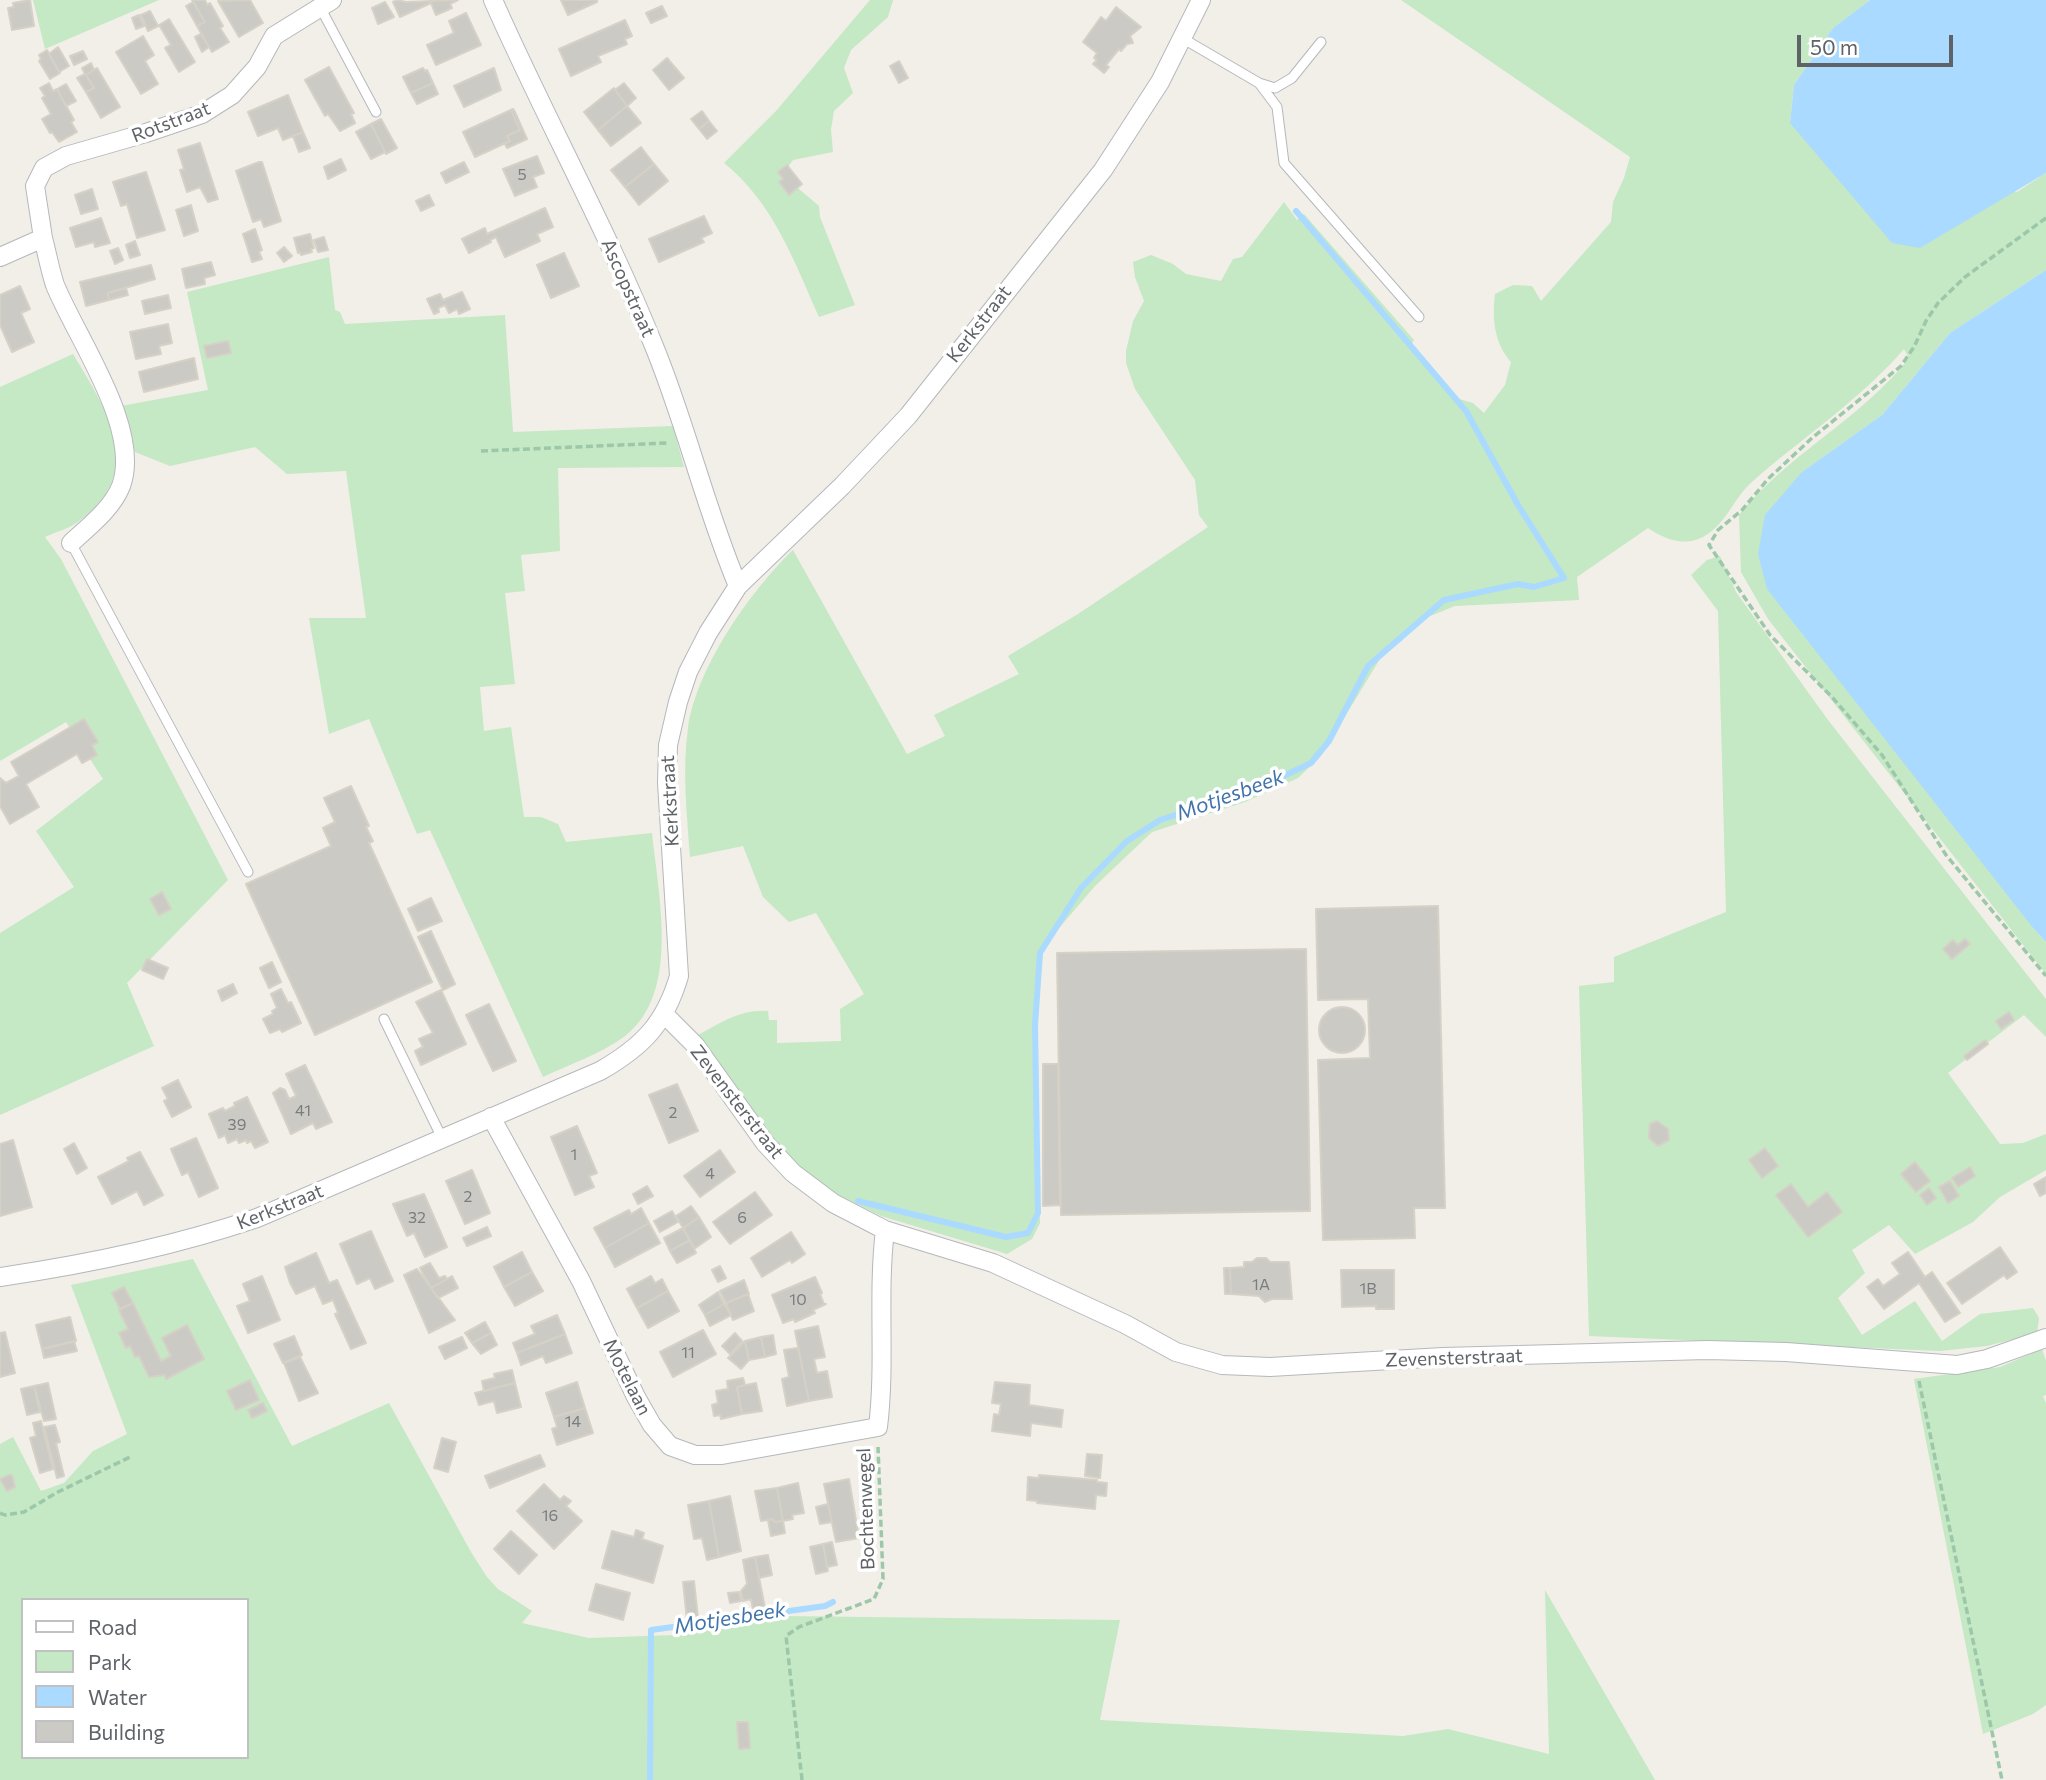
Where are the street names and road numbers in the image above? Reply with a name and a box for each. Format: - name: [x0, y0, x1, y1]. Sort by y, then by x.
- street label: Rotstraat: [128, 97, 214, 147]
- street label: Ascopstraat: [596, 235, 660, 341]
- street label: Kerkstraat: [942, 281, 1016, 367]
- street label: Kerkstraat: [656, 755, 684, 847]
- street label: Zevensterstraat: [686, 1041, 788, 1163]
- street label: Kerkstraat: [233, 1179, 327, 1235]
- street label: Motelaan: [598, 1335, 656, 1419]
- street label: Zevensterstraat: [1385, 1344, 1523, 1372]
- street label: Bochtenwegel: [852, 1448, 880, 1570]

